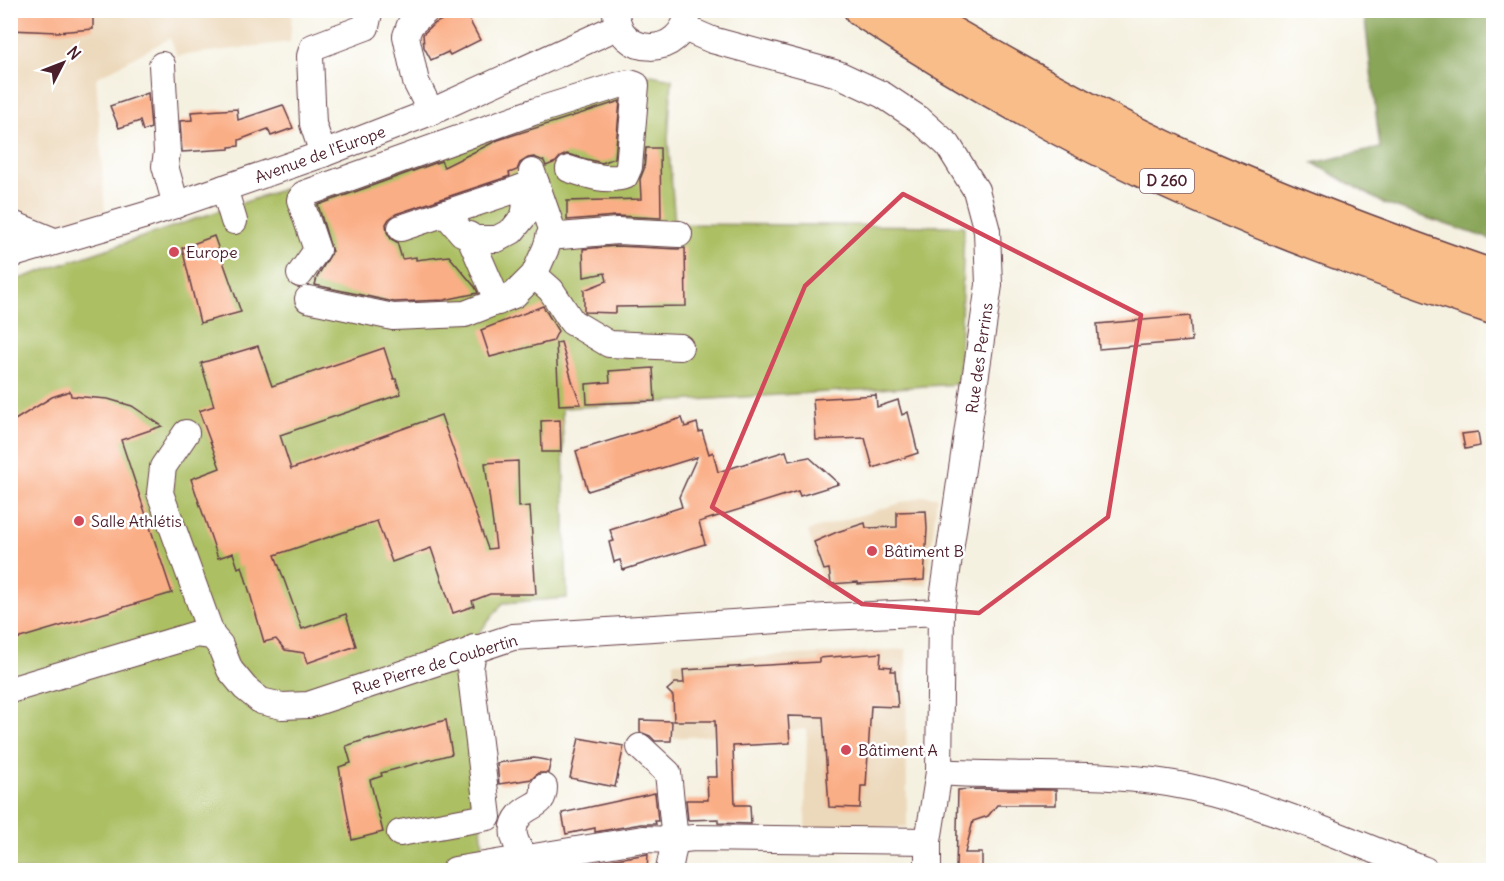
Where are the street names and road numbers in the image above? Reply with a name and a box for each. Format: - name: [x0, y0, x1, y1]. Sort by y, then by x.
- street label: Avenue de l'Europe: [252, 121, 388, 187]
- road number: D 260: [1140, 169, 1194, 193]
- street label: Rue des Perrins: [961, 301, 997, 415]
- street label: Rue Pierre de Coubertin: [350, 629, 520, 699]

